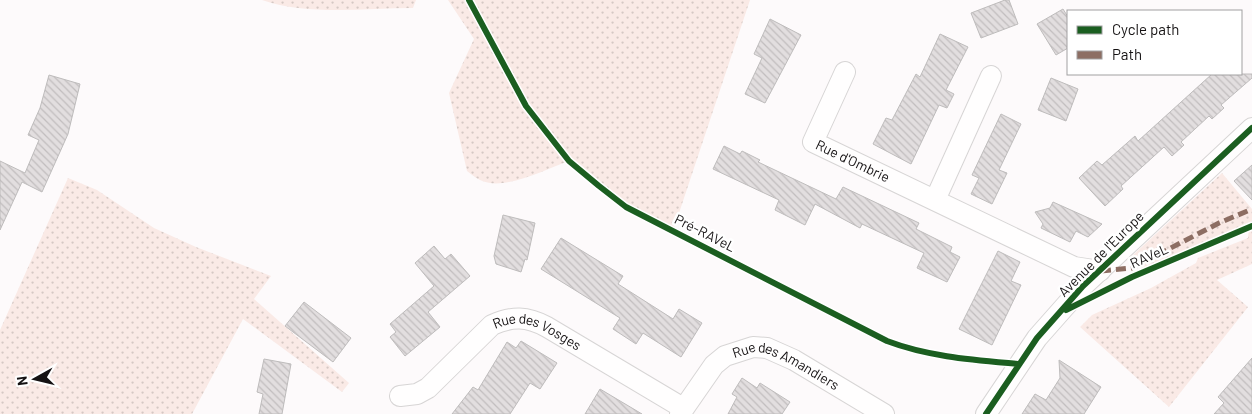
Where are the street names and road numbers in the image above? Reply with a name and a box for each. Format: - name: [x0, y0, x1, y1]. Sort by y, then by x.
- street label: Rue d'Ombrie: [813, 136, 893, 186]
- street label: Avenue de l'Europe: [1054, 207, 1147, 300]
- street label: Pré-RAVeL: [672, 210, 739, 255]
- street label: RAVeL: [1127, 240, 1171, 271]
- street label: Rue des Vosges: [490, 309, 585, 354]
- street label: Rue des Amandiers: [730, 338, 843, 393]

